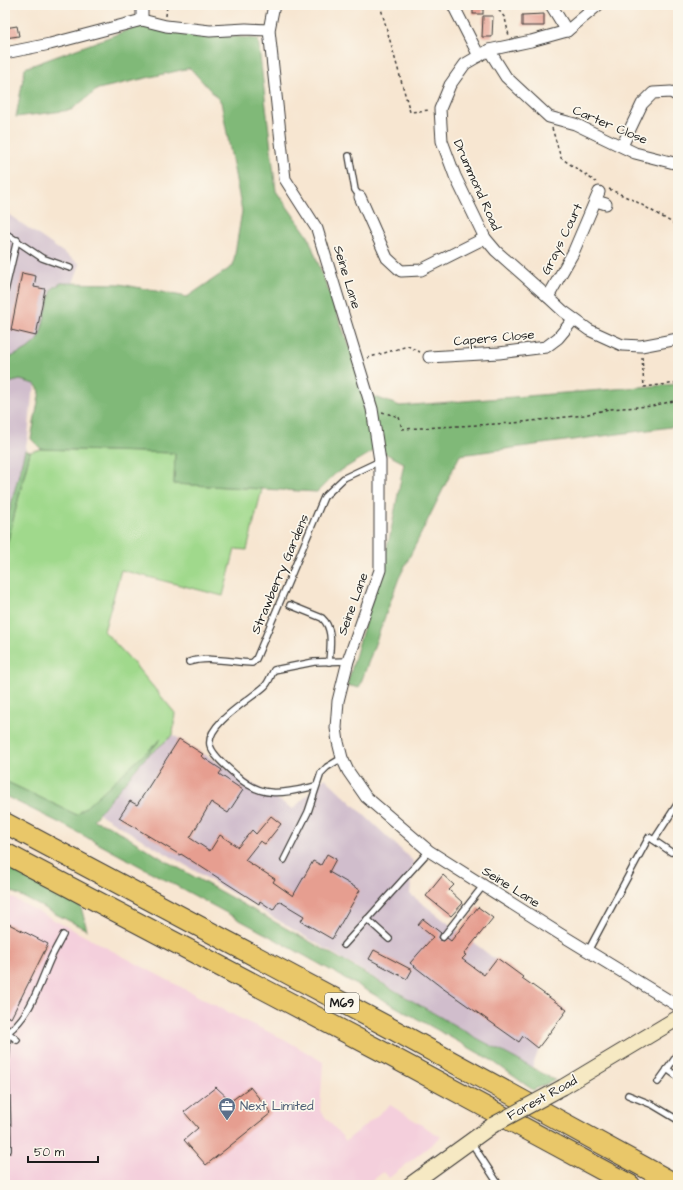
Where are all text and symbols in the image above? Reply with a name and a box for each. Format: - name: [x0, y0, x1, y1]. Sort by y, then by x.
- street label: Carter Close: [570, 101, 650, 149]
- street label: Drummond Road: [449, 137, 505, 234]
- street label: Grays Court: [537, 200, 588, 278]
- street label: Seine Lane: [329, 243, 365, 311]
- street label: Capers Close: [453, 325, 535, 351]
- street label: Strawberry Gardens: [247, 511, 314, 637]
- street label: Seine Lane: [333, 570, 373, 638]
- street label: Seine Lane: [479, 862, 543, 912]
- road number: M69: [325, 993, 359, 1013]
- street label: Forest Road: [504, 1071, 580, 1125]
- office icon: Next Limited: [217, 1096, 237, 1121]
- place label: Next Limited: [240, 1097, 314, 1115]
- scale bar: [28, 1138, 98, 1164]
- text: 50 m: [34, 1144, 65, 1161]

